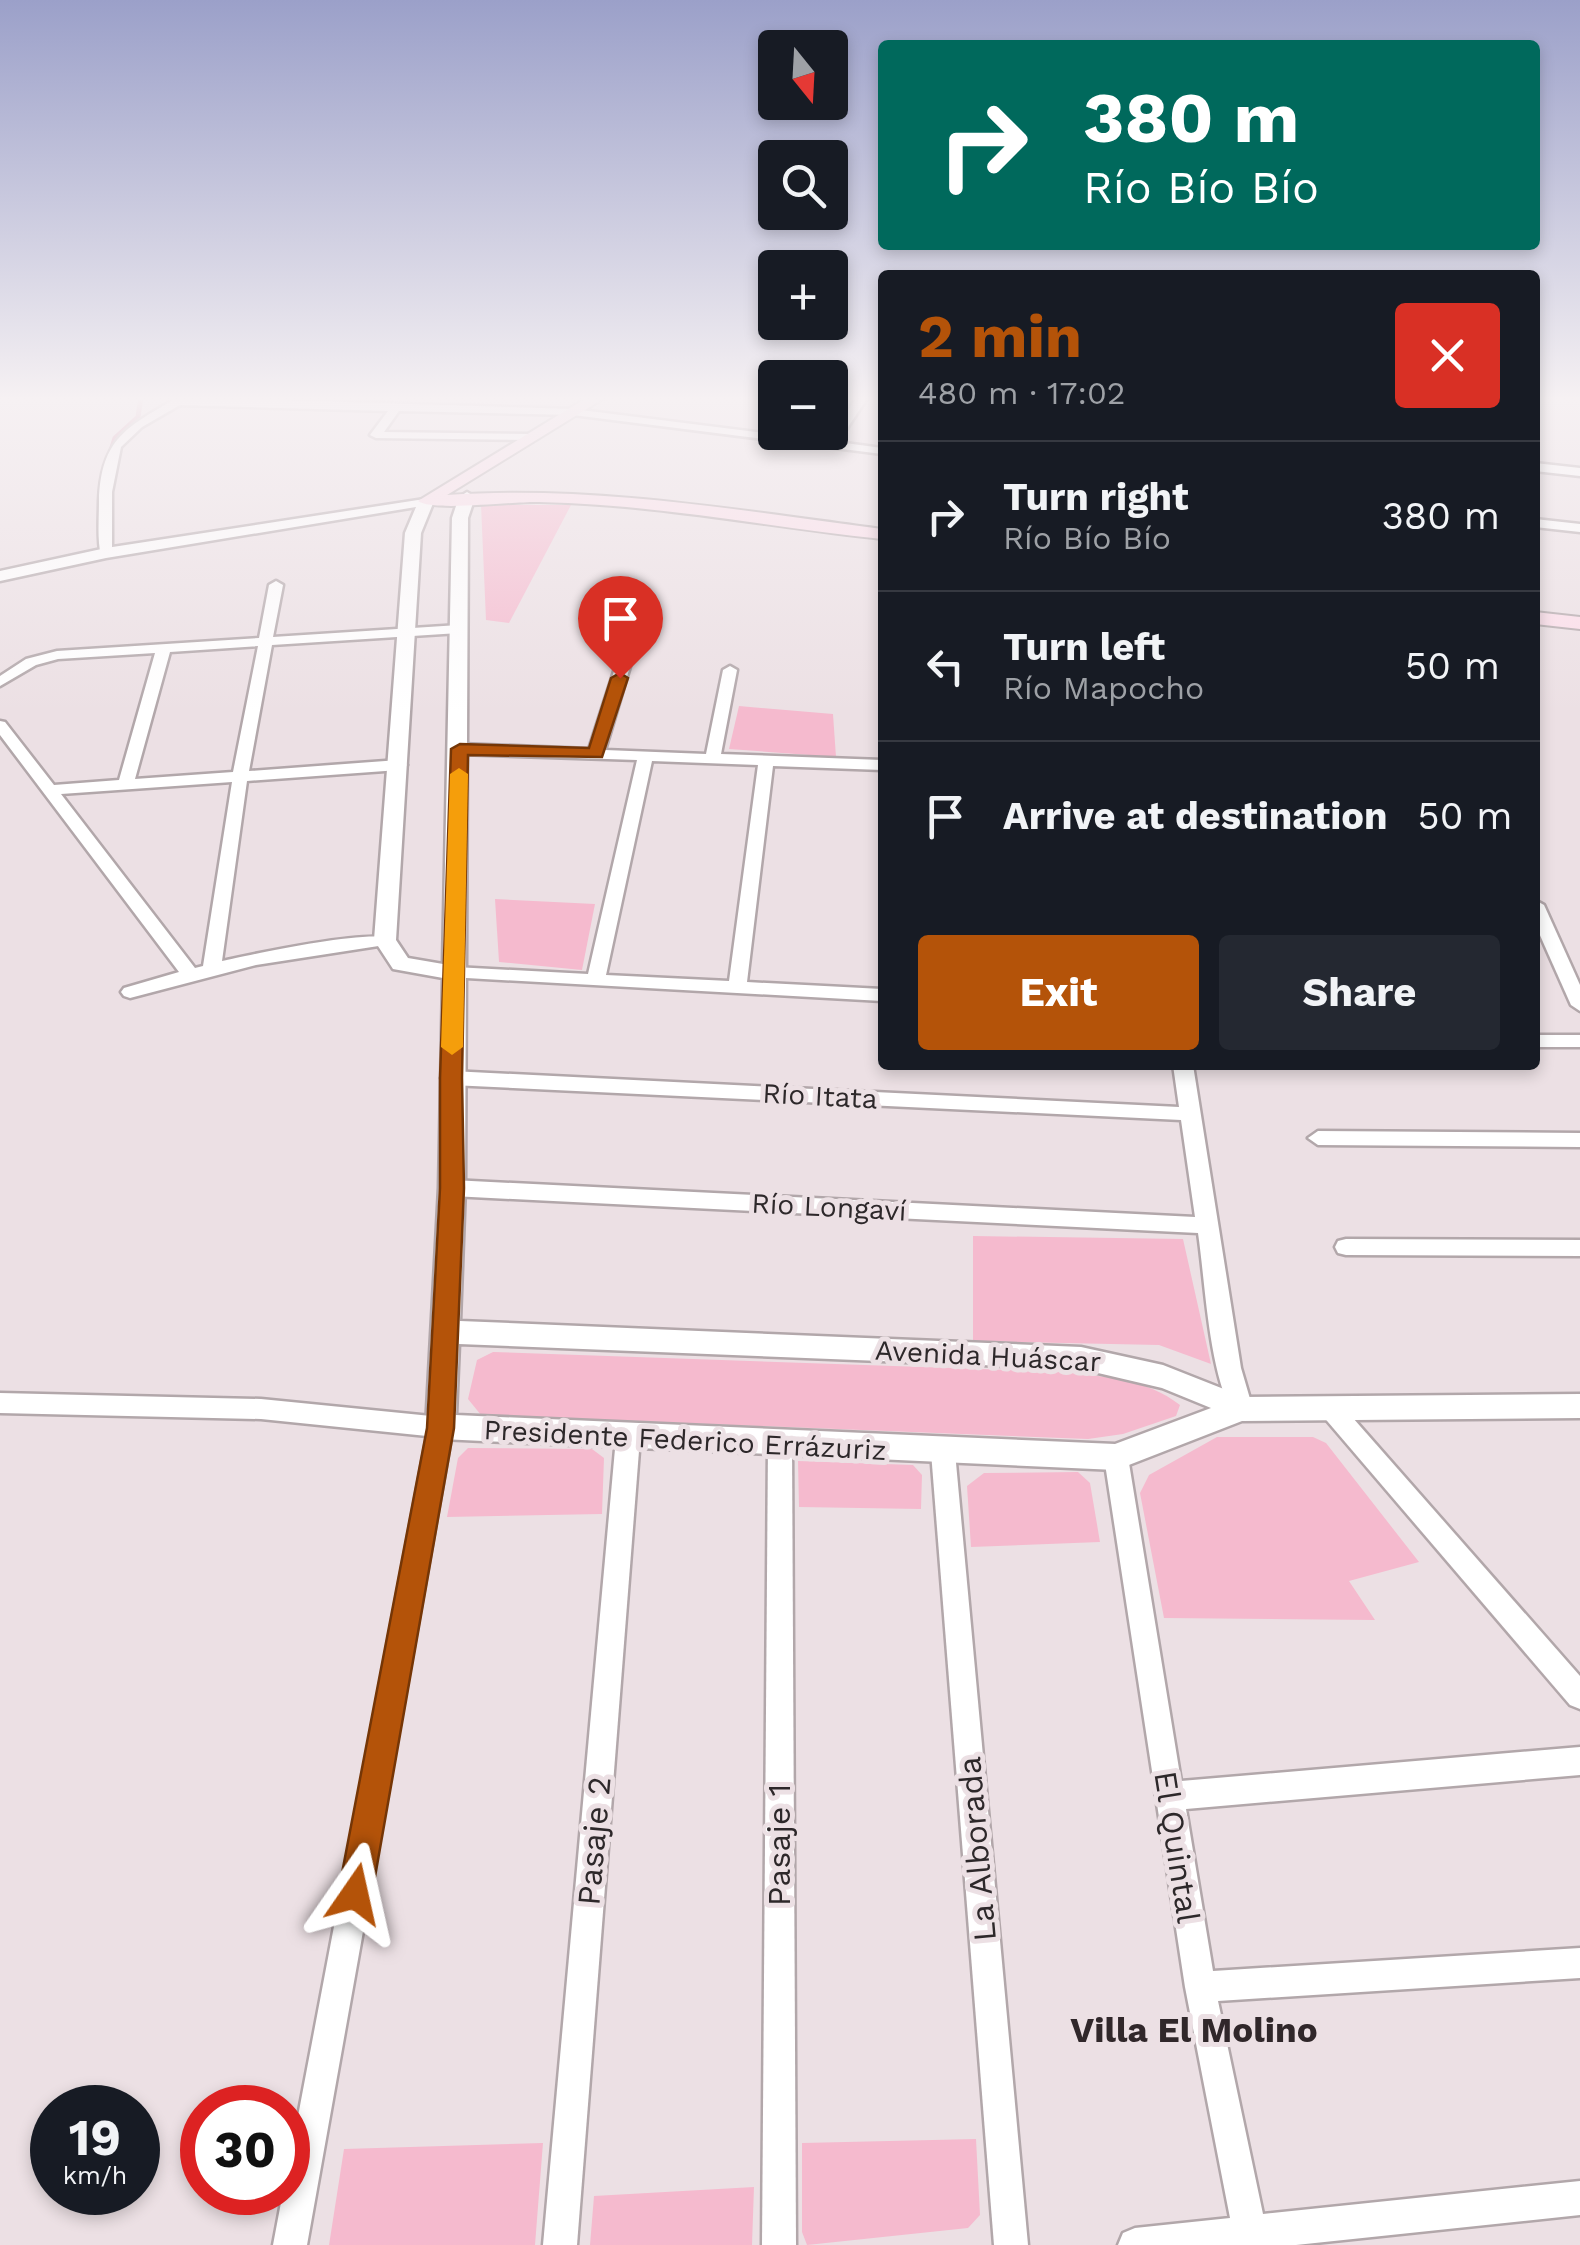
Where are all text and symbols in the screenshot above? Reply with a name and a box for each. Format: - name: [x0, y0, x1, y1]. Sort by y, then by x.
- north arrow: [758, 30, 848, 120]
- map controls: [758, 30, 848, 450]
- text: 380 m: [1083, 77, 1299, 159]
- icon: right: [918, 80, 1048, 210]
- button: search: [758, 140, 848, 230]
- text: Río Bío Bío: [1083, 161, 1319, 214]
- button: +: [758, 250, 848, 340]
- text: 2 min: [918, 301, 1082, 372]
- button: close: [1395, 303, 1500, 408]
- button: −: [758, 360, 848, 450]
- text: 480 m · 17:02: [918, 374, 1125, 412]
- text: Turn right: [1003, 475, 1189, 519]
- icon: right: [918, 489, 973, 544]
- text: 380 m: [1382, 494, 1500, 538]
- text: Río Bío Bío: [1003, 519, 1171, 557]
- pin: [578, 576, 663, 679]
- icon: arrive: [593, 591, 648, 646]
- text: Turn left: [1003, 625, 1165, 669]
- icon: left: [918, 639, 973, 694]
- text: 50 m: [1405, 644, 1500, 688]
- text: Río Mapocho: [1003, 669, 1204, 707]
- icon: arrive: [918, 789, 973, 844]
- text: Arrive at destination: [1003, 794, 1388, 838]
- text: 50 m: [1418, 794, 1513, 838]
- button: Exit: [918, 935, 1199, 1050]
- button: Share: [1219, 935, 1500, 1050]
- street label: Río Itata: [762, 1077, 879, 1115]
- street label: Río Longaví: [751, 1186, 907, 1228]
- street label: Avenida Huáscar: [874, 1334, 1102, 1378]
- street label: Presidente Federico Errázuriz: [483, 1413, 887, 1467]
- street label: La Alborada: [950, 1755, 1004, 1943]
- street label: El Quintal: [1146, 1768, 1208, 1926]
- street label: Pasaje 2: [569, 1775, 619, 1907]
- street label: Pasaje 1: [760, 1784, 798, 1906]
- position arrow: [303, 1842, 407, 1946]
- district label: Villa El Molino: [1070, 2009, 1318, 2051]
- speed limit sign: 30: [180, 2085, 310, 2215]
- text: 19: [69, 2108, 121, 2167]
- text: km/h: [63, 2161, 127, 2190]

